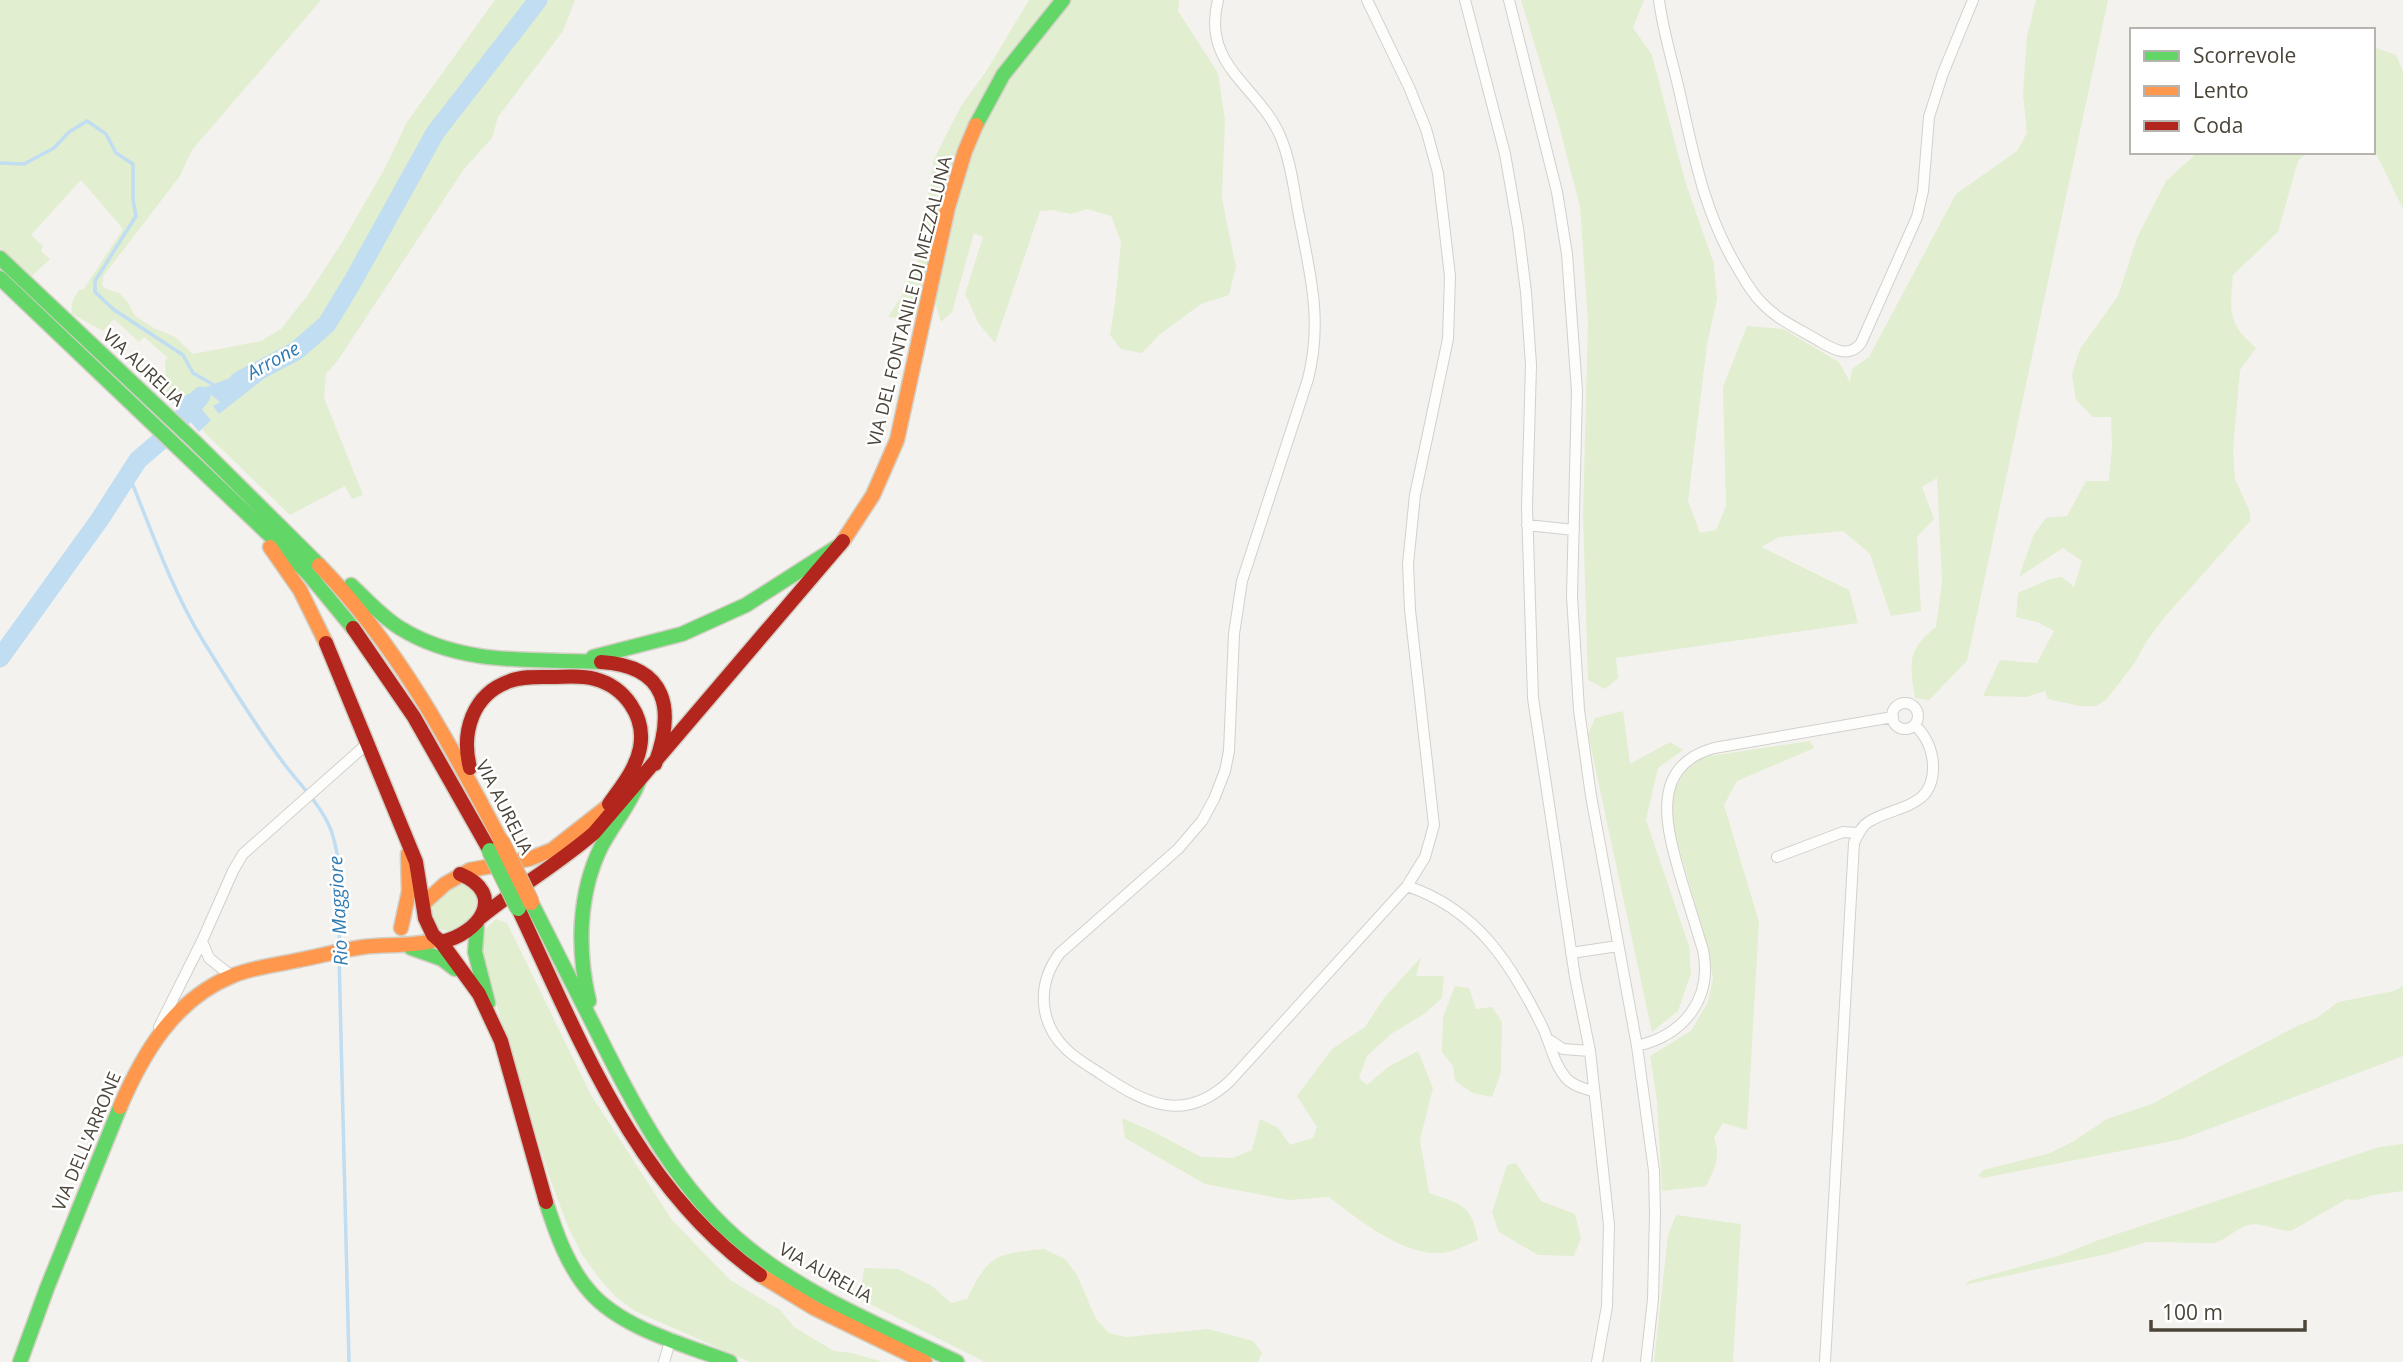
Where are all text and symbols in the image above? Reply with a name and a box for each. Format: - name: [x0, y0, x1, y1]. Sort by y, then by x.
- legend: [2130, 28, 2375, 154]
- text: Scorrevole: [2193, 41, 2296, 69]
- text: Lento: [2193, 76, 2249, 104]
- text: Coda: [2193, 111, 2243, 139]
- street label: VIA DEL FONTANILE DI MEZZALUNA: [861, 153, 957, 449]
- street label: VIA AURELIA: [98, 323, 190, 411]
- water label: Arrone: [240, 335, 304, 386]
- street label: VIA AURELIA: [471, 756, 539, 859]
- water label: Rio Maggiore: [322, 855, 354, 967]
- street label: VIA DELL'ARRONE: [46, 1068, 126, 1214]
- street label: VIA AURELIA: [775, 1236, 877, 1308]
- scale bar: [2151, 1288, 2305, 1332]
- text: 100 m: [2162, 1298, 2223, 1326]

